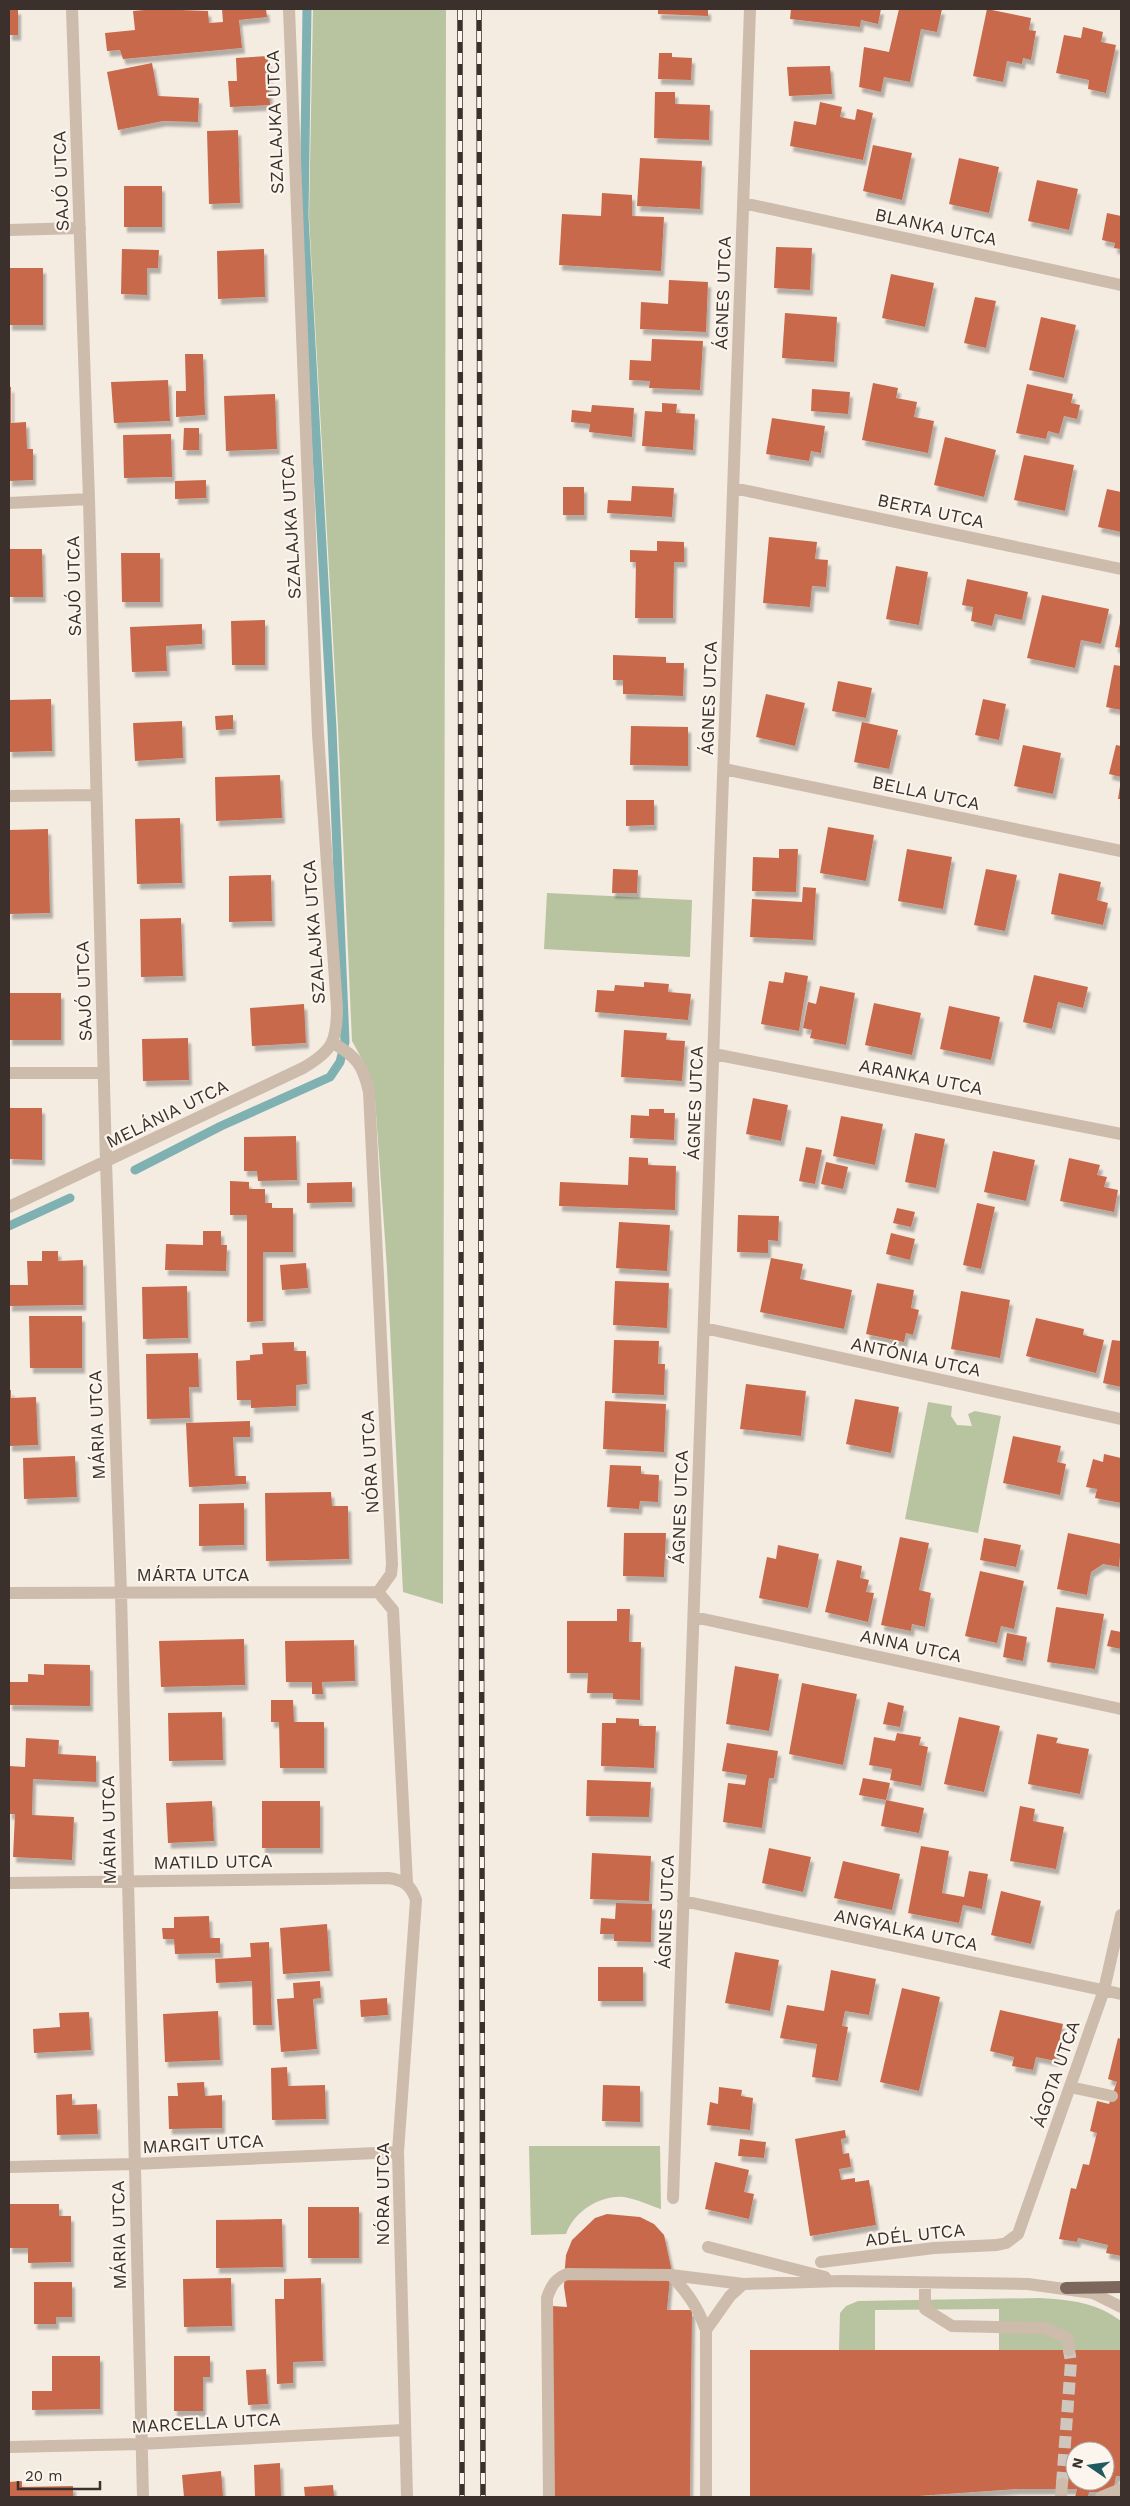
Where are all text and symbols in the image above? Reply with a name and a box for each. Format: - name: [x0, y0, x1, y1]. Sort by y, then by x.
- street label: SZALAJKA UTCA: [261, 50, 288, 194]
- street label: SAJÓ UTCA: [48, 130, 73, 232]
- street label: BLANKA UTCA: [873, 203, 999, 250]
- street label: ÁGNES UTCA: [710, 235, 735, 350]
- street label: SZALAJKA UTCA: [276, 454, 305, 600]
- street label: BERTA UTCA: [876, 489, 987, 532]
- street label: SAJÓ UTCA: [62, 535, 85, 636]
- street label: ÁGNES UTCA: [696, 640, 721, 755]
- street label: BELLA UTCA: [870, 771, 982, 814]
- street label: SZALAJKA UTCA: [298, 859, 329, 1005]
- street label: SAJÓ UTCA: [71, 940, 96, 1042]
- street label: ÁGNES UTCA: [682, 1045, 707, 1160]
- street label: ARANKA UTCA: [857, 1054, 985, 1099]
- street label: MELÁNIA UTCA: [102, 1075, 231, 1152]
- street label: ANTÓNIA UTCA: [849, 1332, 983, 1381]
- street label: MÁRIA UTCA: [84, 1370, 109, 1480]
- street label: NÓRA UTCA: [356, 1410, 383, 1514]
- street label: ÁGNES UTCA: [667, 1449, 692, 1564]
- street label: MÁRTA UTCA: [137, 1564, 250, 1585]
- street label: ANNA UTCA: [859, 1625, 964, 1667]
- street label: MÁRIA UTCA: [97, 1775, 120, 1885]
- street label: MATILD UTCA: [153, 1850, 273, 1873]
- street label: ÁGNES UTCA: [653, 1854, 678, 1969]
- street label: ANGYALKA UTCA: [832, 1904, 980, 1955]
- street label: ÁGOTA UTCA: [1027, 2018, 1084, 2130]
- street label: MARGIT UTCA: [142, 2130, 264, 2157]
- street label: NÓRA UTCA: [372, 2142, 393, 2246]
- street label: MÁRIA UTCA: [107, 2180, 130, 2290]
- street label: ADÉL UTCA: [864, 2219, 966, 2250]
- street label: MARCELLA UTCA: [131, 2408, 281, 2437]
- north arrow: [1065, 2441, 1115, 2491]
- text: N: [1068, 2456, 1086, 2470]
- scale bar: [18, 2458, 100, 2490]
- text: 20 m: [25, 2467, 63, 2485]

